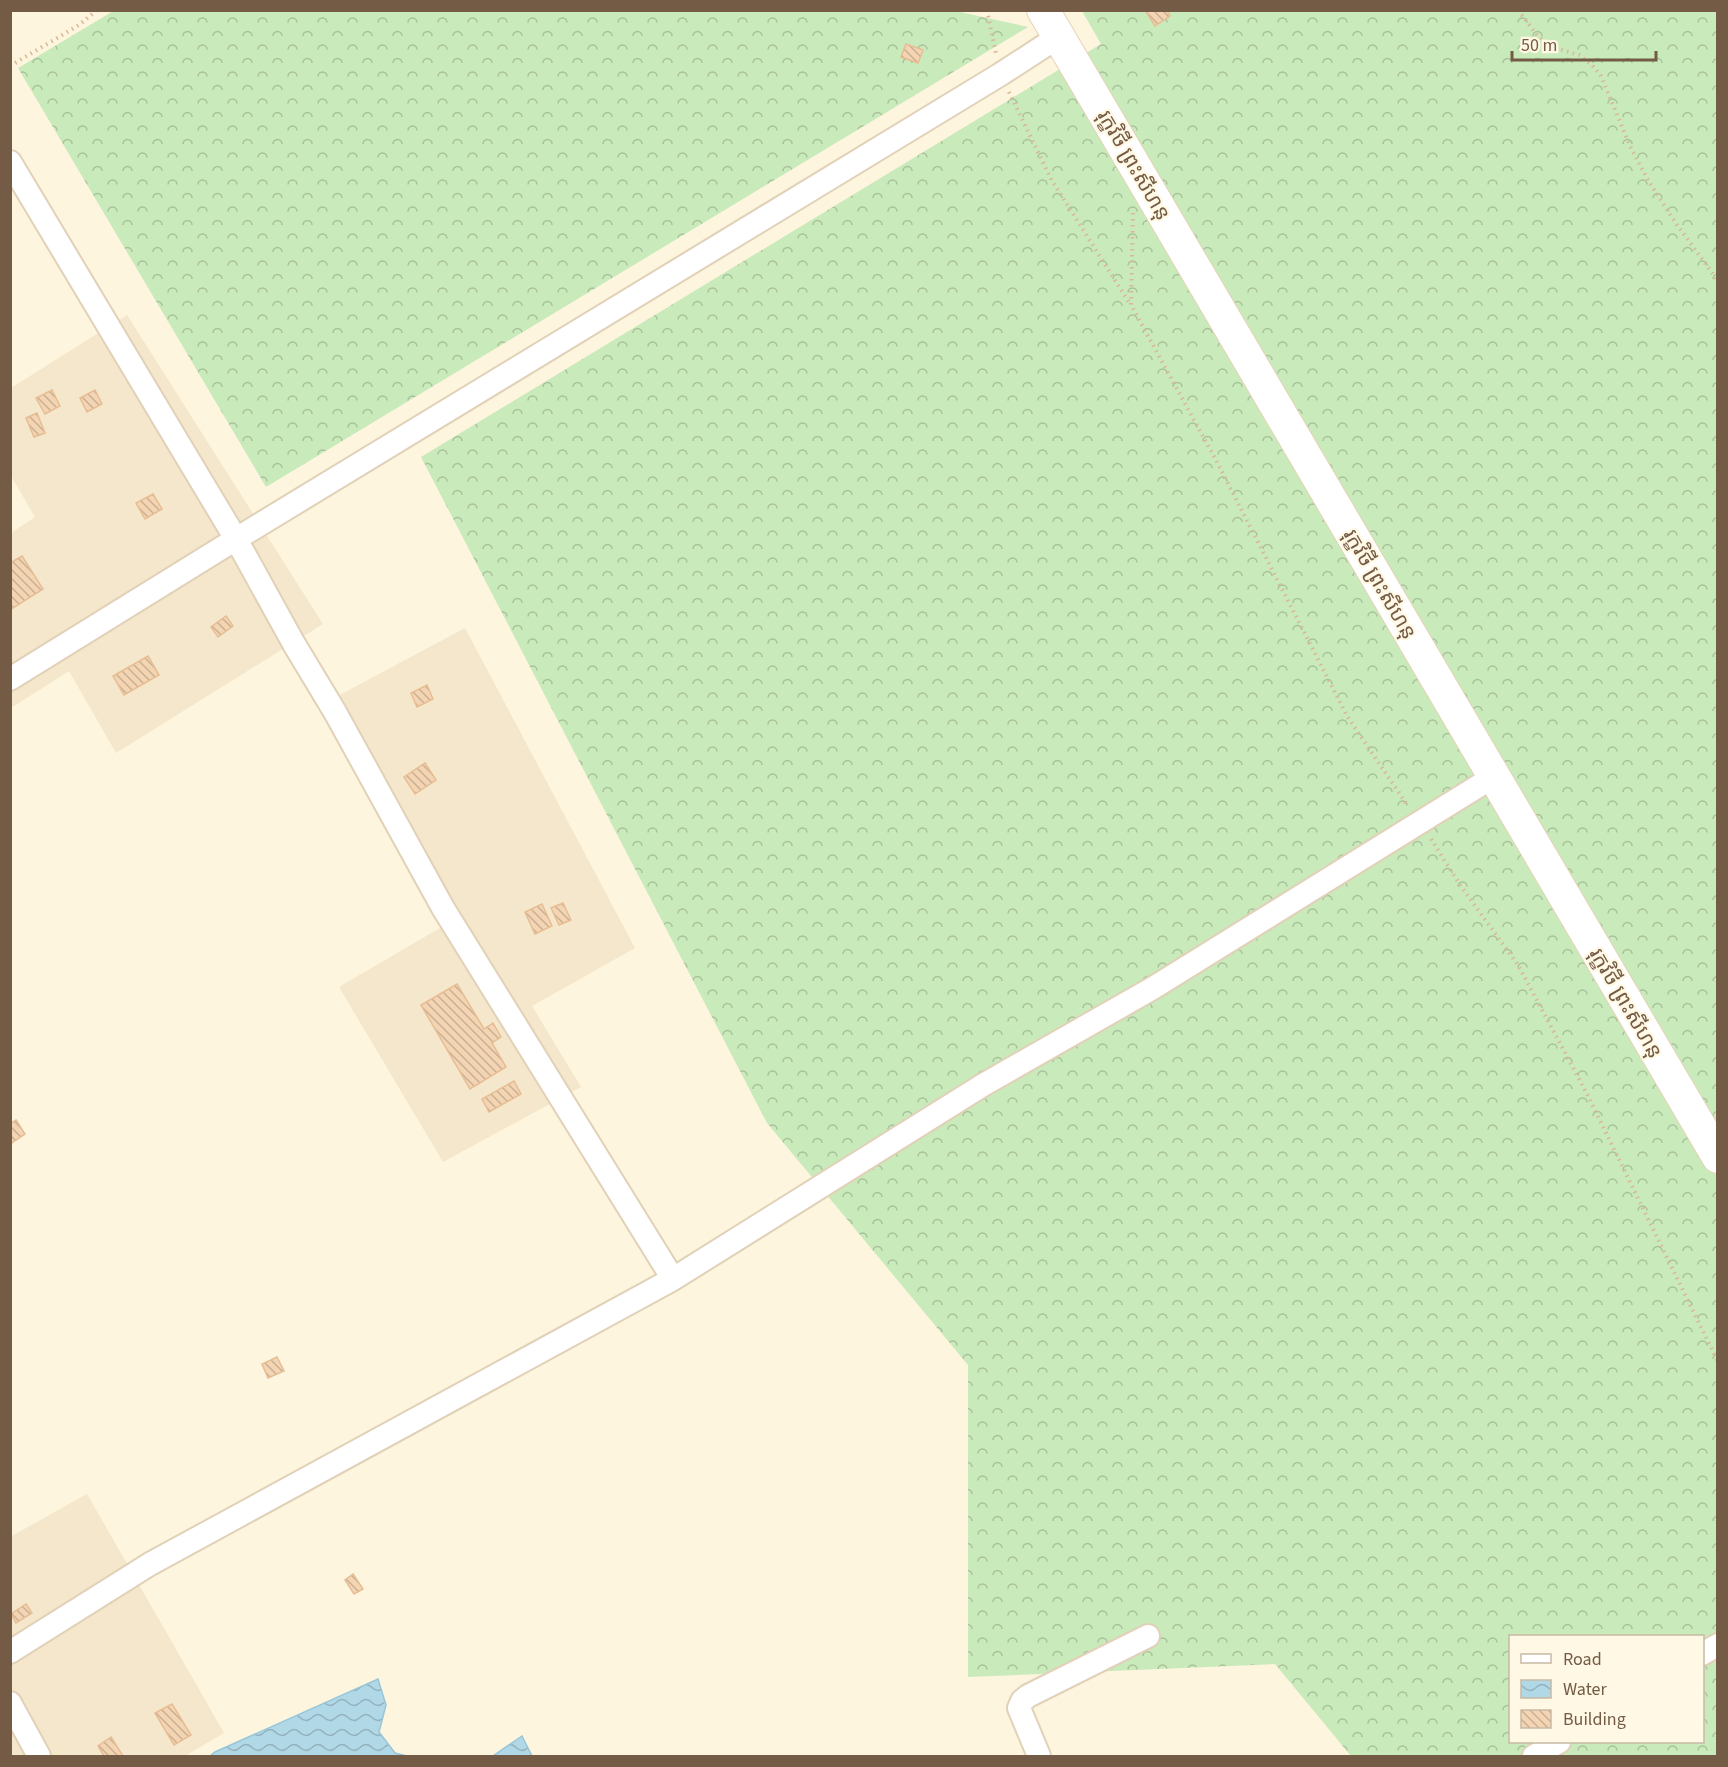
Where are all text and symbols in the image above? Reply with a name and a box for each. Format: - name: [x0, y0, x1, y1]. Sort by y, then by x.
- scale bar: [1512, 24, 1656, 62]
- text: 50 m: [1521, 33, 1557, 58]
- street label: រុក្ខវិថី ព្រះសីហនុ: [1090, 104, 1178, 226]
- street label: រុក្ខវិថី ព្រះសីហនុ: [1336, 523, 1424, 645]
- street label: រុក្ខវិថី ព្រះសីហនុ: [1582, 942, 1670, 1064]
- legend: [1509, 1635, 1704, 1743]
- text: Road: [1563, 1647, 1602, 1672]
- text: Water: [1563, 1677, 1607, 1702]
- text: Building: [1563, 1707, 1626, 1732]

